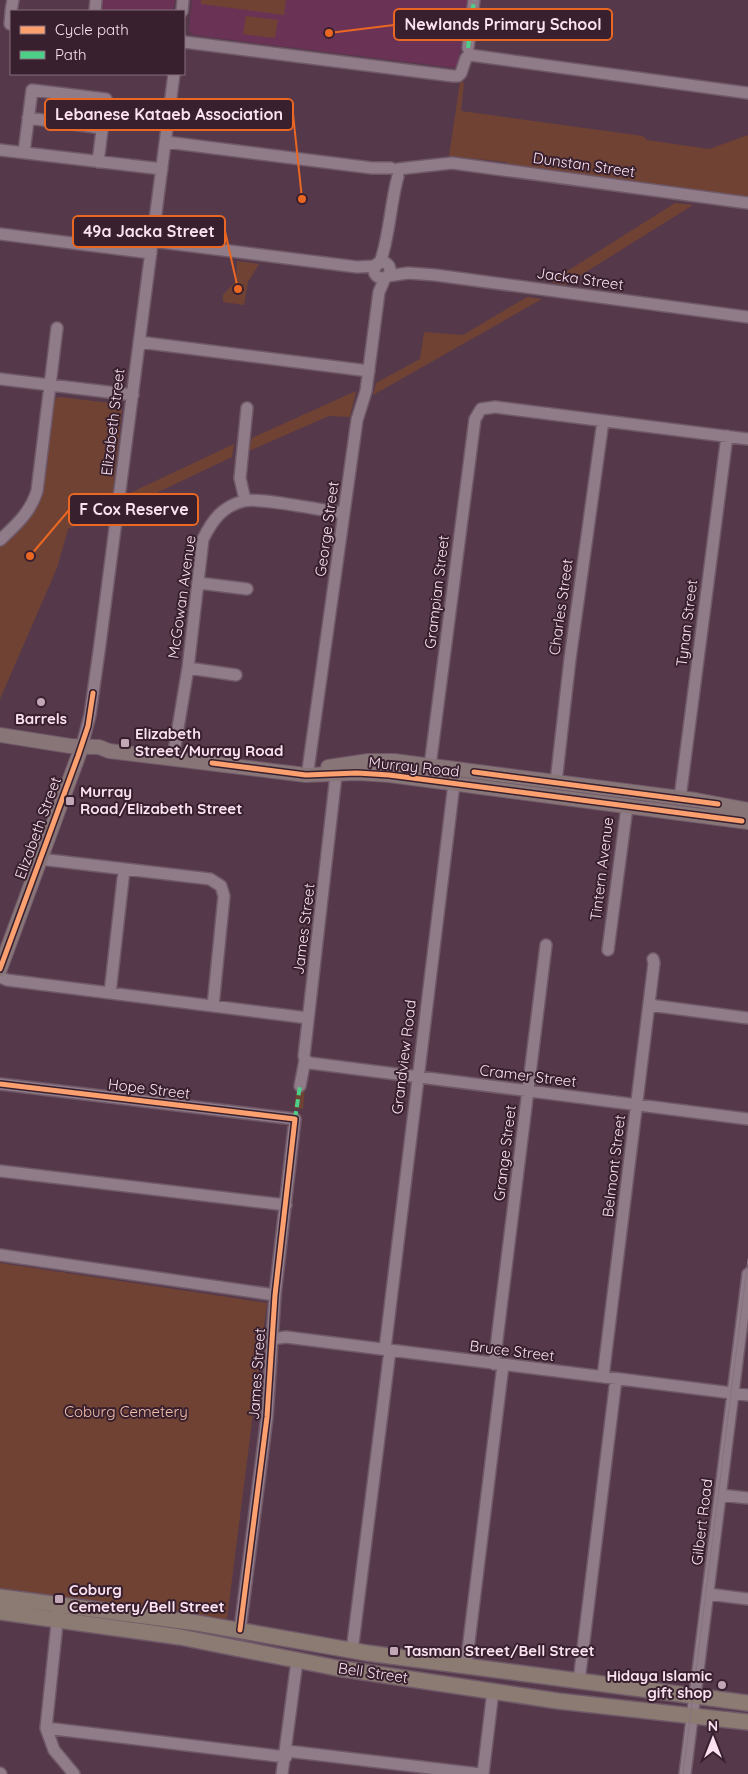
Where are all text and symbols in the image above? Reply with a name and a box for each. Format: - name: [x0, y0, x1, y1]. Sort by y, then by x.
- callout: Newlands Primary School: [394, 9, 612, 40]
- legend: [10, 10, 185, 75]
- text: Newlands Primary School: [404, 14, 602, 34]
- text: Cycle path: [55, 20, 129, 39]
- text: Path: [55, 45, 87, 64]
- callout: Lebanese Kataeb Association: [45, 99, 293, 130]
- text: Lebanese Kataeb Association: [55, 104, 283, 124]
- street label: Dunstan Street: [532, 148, 636, 181]
- callout: 49a Jacka Street: [73, 216, 225, 247]
- text: 49a Jacka Street: [83, 221, 215, 241]
- street label: Jacka Street: [535, 263, 625, 294]
- street label: Elizabeth Street: [97, 367, 128, 477]
- street label: George Street: [310, 480, 343, 578]
- callout: F Cox Reserve: [69, 494, 198, 525]
- text: F Cox Reserve: [79, 499, 189, 519]
- street label: McGowan Avenue: [163, 534, 200, 660]
- street label: Grampian Street: [420, 534, 453, 650]
- street label: Charles Street: [544, 558, 577, 656]
- street label: Tynan Street: [672, 578, 701, 668]
- marker: Barrels: [35, 696, 47, 708]
- place label: Barrels: [15, 709, 67, 728]
- place label: Elizabeth Street/Murray Road: [135, 724, 283, 760]
- marker: Elizabeth Street/Murray Road: [119, 737, 131, 749]
- street label: Murray Road: [368, 752, 460, 781]
- street label: Elizabeth Street: [10, 774, 65, 882]
- place label: Murray Road/Elizabeth Street: [80, 782, 242, 818]
- marker: Murray Road/Elizabeth Street: [64, 795, 76, 807]
- street label: Tintern Avenue: [586, 816, 617, 922]
- street label: James Street: [288, 882, 319, 976]
- street label: Grandview Road: [387, 999, 420, 1115]
- street label: Cramer Street: [479, 1060, 578, 1091]
- street label: Hope Street: [107, 1074, 191, 1103]
- street label: Grange Street: [489, 1104, 520, 1202]
- street label: Belmont Street: [598, 1114, 629, 1218]
- street label: James Street: [244, 1327, 269, 1420]
- street label: Bruce Street: [469, 1336, 556, 1365]
- park label: Coburg Cemetery: [64, 1402, 188, 1421]
- street label: Gilbert Road: [687, 1478, 716, 1566]
- place label: Coburg Cemetery/Bell Street: [69, 1580, 225, 1616]
- marker: Coburg Cemetery/Bell Street: [53, 1593, 65, 1605]
- place label: Tasman Street/Bell Street: [404, 1641, 595, 1660]
- marker: Tasman Street/Bell Street: [388, 1645, 400, 1657]
- street label: Bell Street: [337, 1658, 409, 1687]
- place label: Hidaya Islamic gift shop: [606, 1666, 712, 1702]
- marker: Hidaya Islamic gift shop: [716, 1679, 728, 1691]
- north arrow: [688, 1714, 738, 1764]
- text: N: [708, 1717, 718, 1735]

